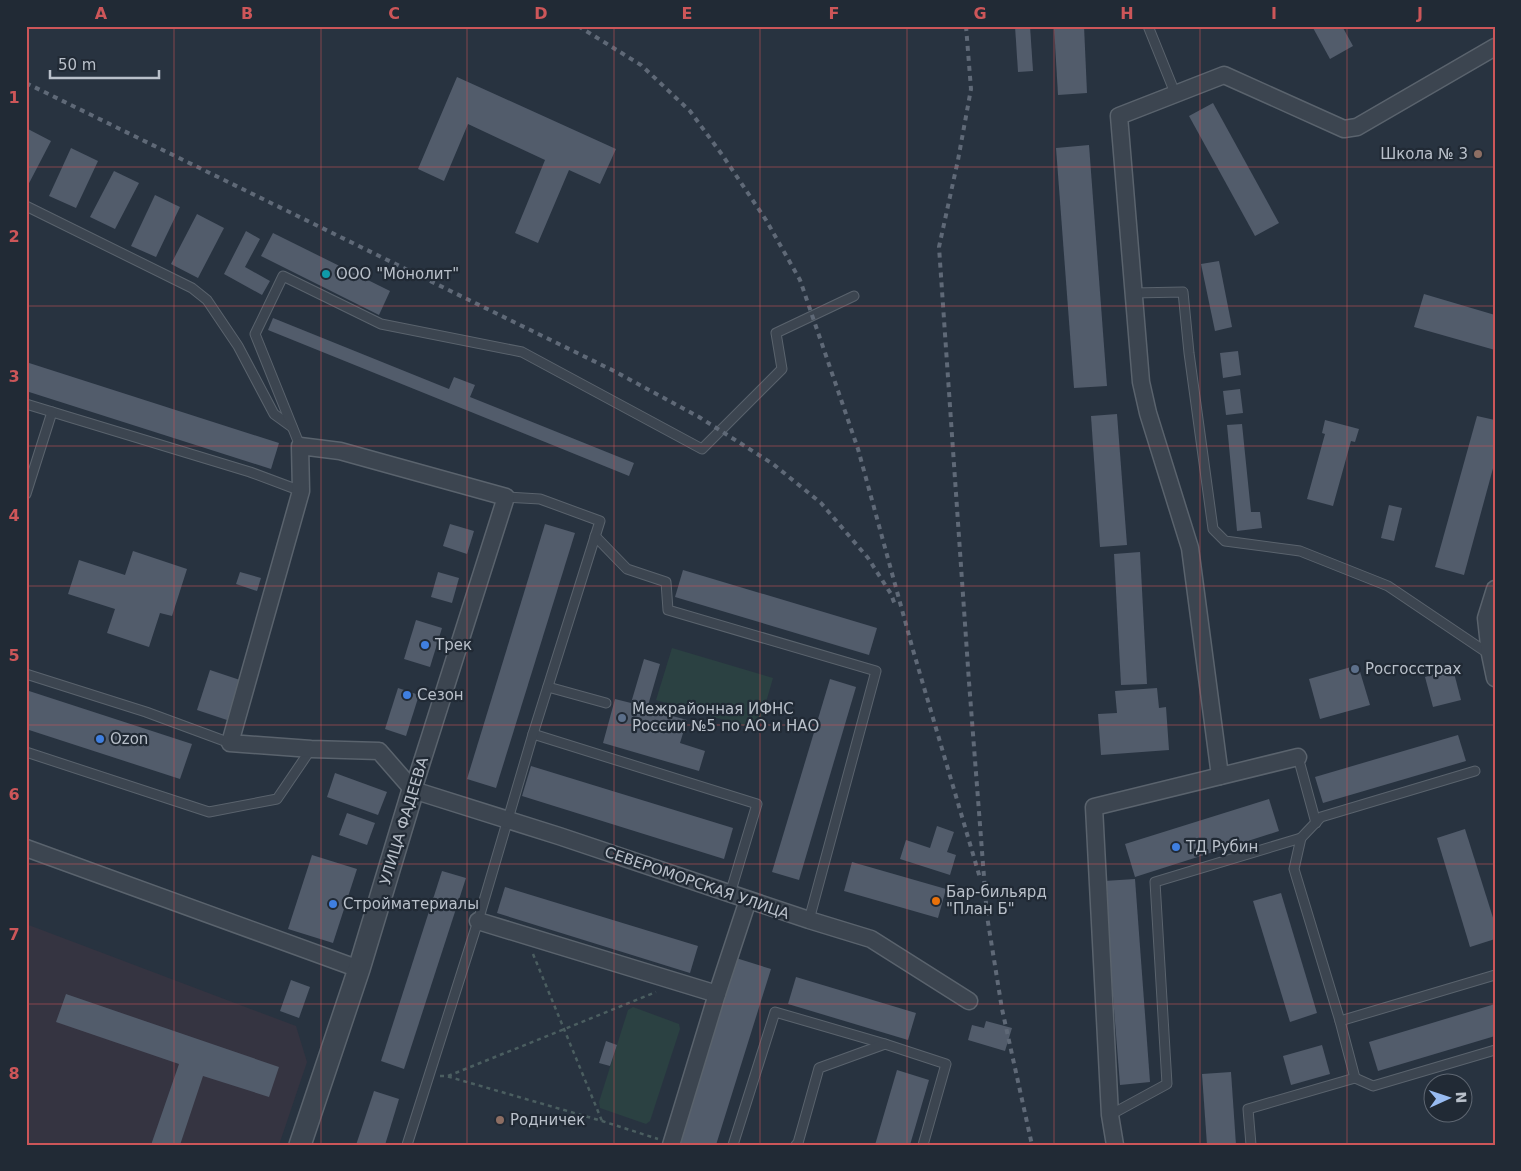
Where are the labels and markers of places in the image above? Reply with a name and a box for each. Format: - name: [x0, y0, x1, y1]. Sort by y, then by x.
- place label: Школа № 3: [1380, 145, 1468, 163]
- marker: Школа № 3: [1472, 148, 1484, 160]
- place label: ООО "Монолит": [336, 265, 459, 283]
- marker: ООО "Монолит": [320, 268, 332, 280]
- place label: Трек: [434, 636, 472, 654]
- marker: Трек: [419, 639, 431, 651]
- place label: Росгосстрах: [1365, 660, 1461, 678]
- marker: Росгосстрах: [1349, 663, 1361, 675]
- place label: Сезон: [417, 686, 464, 704]
- marker: Сезон: [401, 689, 413, 701]
- place label: Межрайонная ИФНС России №5 по АО и НАО: [632, 700, 819, 735]
- marker: Межрайонная ИФНС России №5 по АО и НАО: [616, 712, 628, 724]
- place label: Ozon: [110, 730, 148, 748]
- marker: Ozon: [94, 733, 106, 745]
- place label: ТД Рубин: [1185, 838, 1258, 856]
- marker: ТД Рубин: [1170, 841, 1182, 853]
- place label: Бар-бильярд "План Б": [946, 883, 1047, 918]
- place label: Стройматериалы: [343, 895, 479, 913]
- marker: Бар-бильярд "План Б": [930, 895, 942, 907]
- marker: Стройматериалы: [327, 898, 339, 910]
- place label: Родничек: [510, 1111, 585, 1129]
- marker: Родничек: [494, 1114, 506, 1126]

